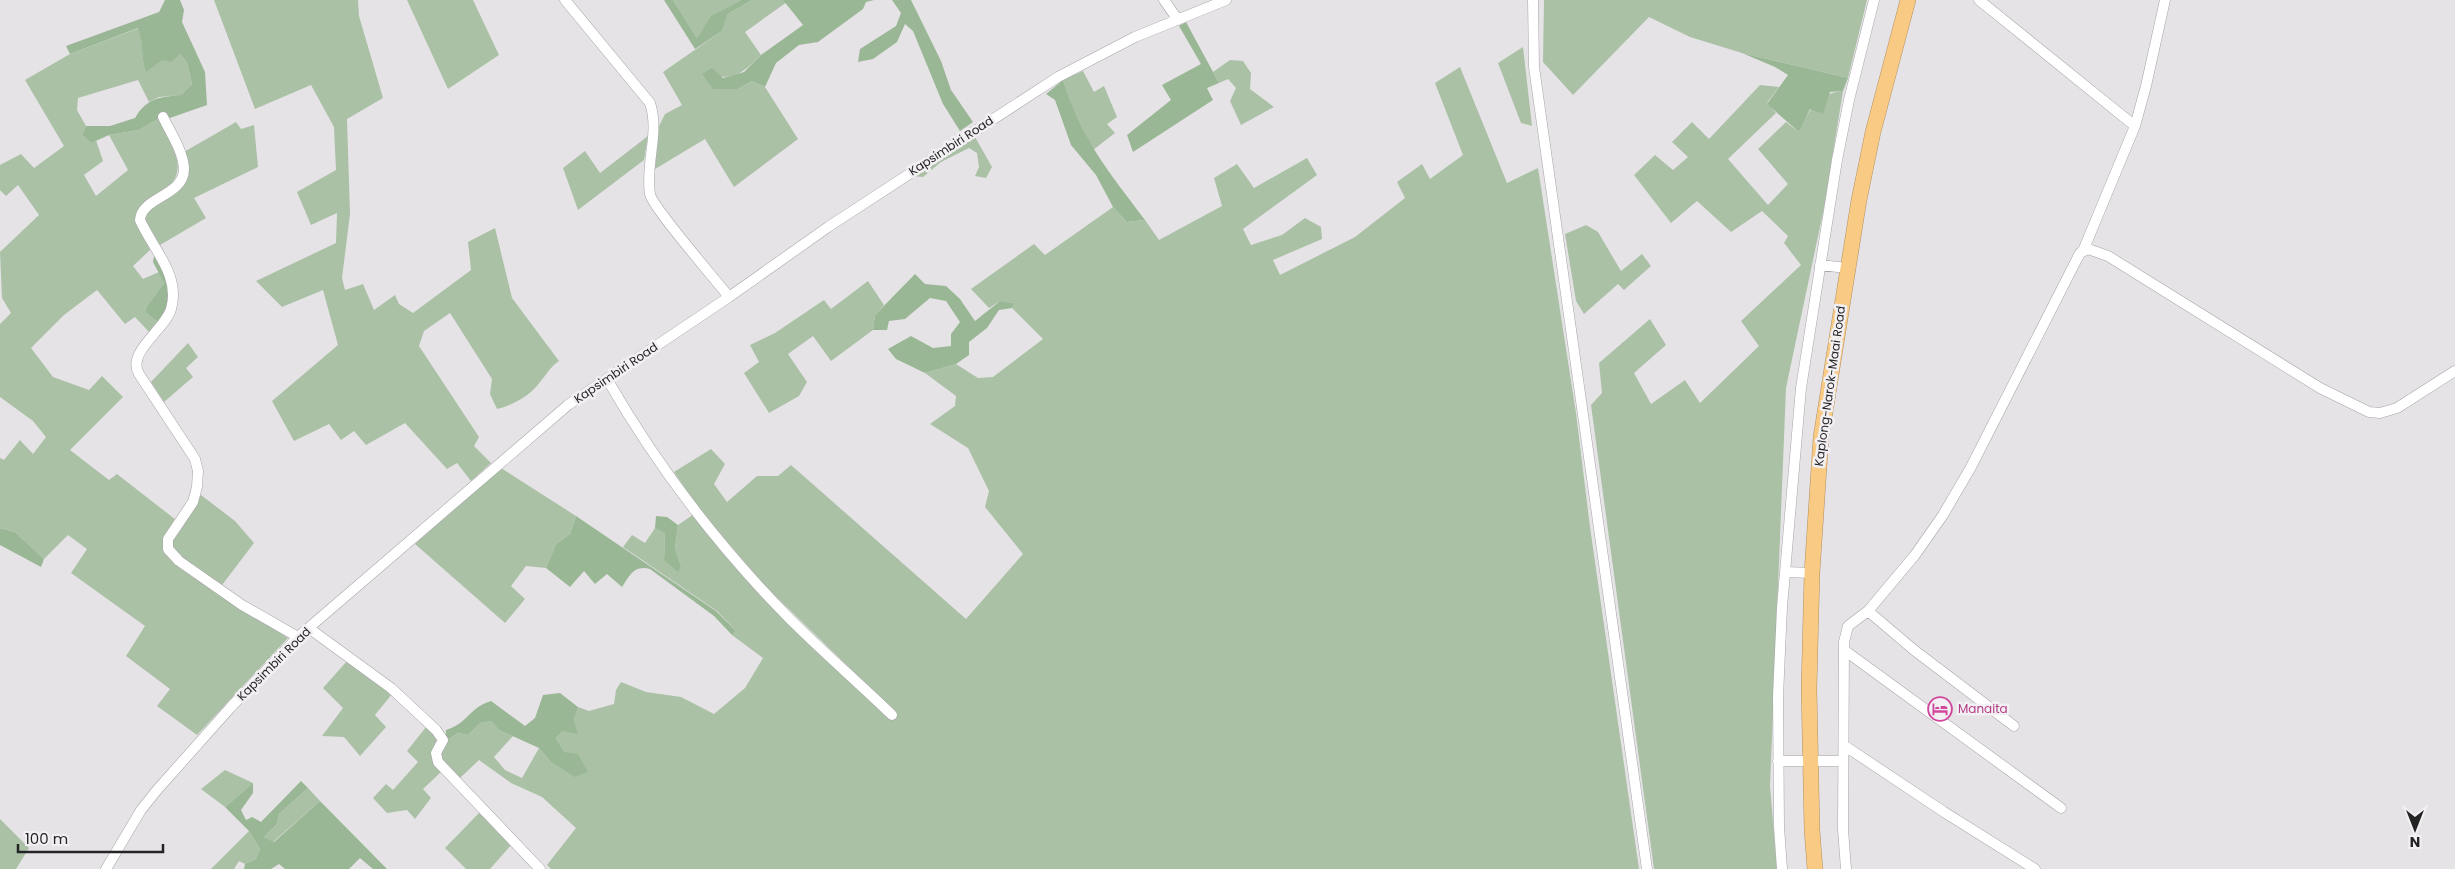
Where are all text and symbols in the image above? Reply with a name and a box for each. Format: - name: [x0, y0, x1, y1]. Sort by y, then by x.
- street label: Kapsimbiri Road: [905, 112, 996, 179]
- street label: Kaplong-Narok-Maai Road: [1810, 305, 1849, 467]
- street label: Kapsimbiri Road: [570, 338, 661, 407]
- street label: Kapsimbiri Road: [233, 623, 314, 704]
- hotel icon: Manaita: [1927, 696, 1953, 722]
- place label: Manaita: [1958, 700, 2008, 717]
- north arrow: [2390, 804, 2440, 854]
- scale bar: [18, 822, 162, 854]
- text: 100 m: [25, 828, 68, 849]
- text: N: [2410, 832, 2420, 852]

